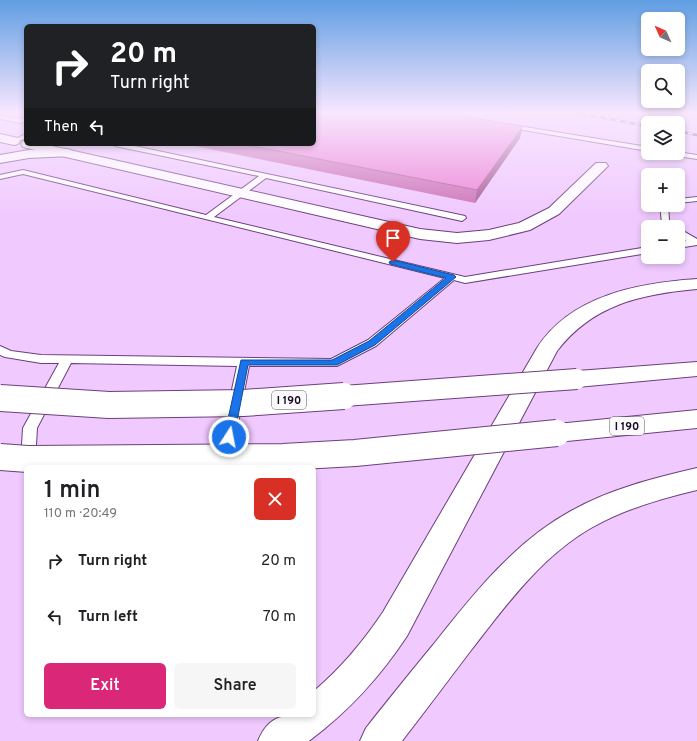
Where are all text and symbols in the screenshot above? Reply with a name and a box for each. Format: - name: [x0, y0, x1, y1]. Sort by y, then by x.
- north arrow: [641, 12, 685, 56]
- map controls: [641, 12, 685, 264]
- text: 20 m: [110, 37, 177, 73]
- icon: right: [44, 40, 96, 92]
- button: search: [641, 64, 685, 108]
- text: Turn right: [110, 72, 190, 95]
- icon: left: [86, 116, 108, 138]
- button: layers: [641, 116, 685, 160]
- text: Then: [44, 118, 78, 137]
- button: +: [641, 168, 685, 212]
- button: −: [641, 220, 685, 264]
- pin: [376, 221, 410, 262]
- icon: arrive: [382, 227, 404, 249]
- road number: I 190: [272, 391, 306, 409]
- position arrow: [208, 416, 250, 458]
- road number: I 190: [610, 417, 644, 435]
- text: 1 min: [44, 476, 101, 506]
- button: close: [254, 478, 296, 520]
- text: 110 m · 20:49: [44, 506, 117, 522]
- icon: right: [44, 550, 66, 572]
- text: Turn right: [78, 552, 147, 571]
- text: 20 m: [261, 552, 296, 571]
- icon: left: [44, 606, 66, 628]
- text: Turn left: [78, 608, 138, 627]
- text: 70 m: [263, 608, 296, 627]
- button: Exit: [44, 663, 166, 709]
- button: Share: [174, 663, 296, 709]

